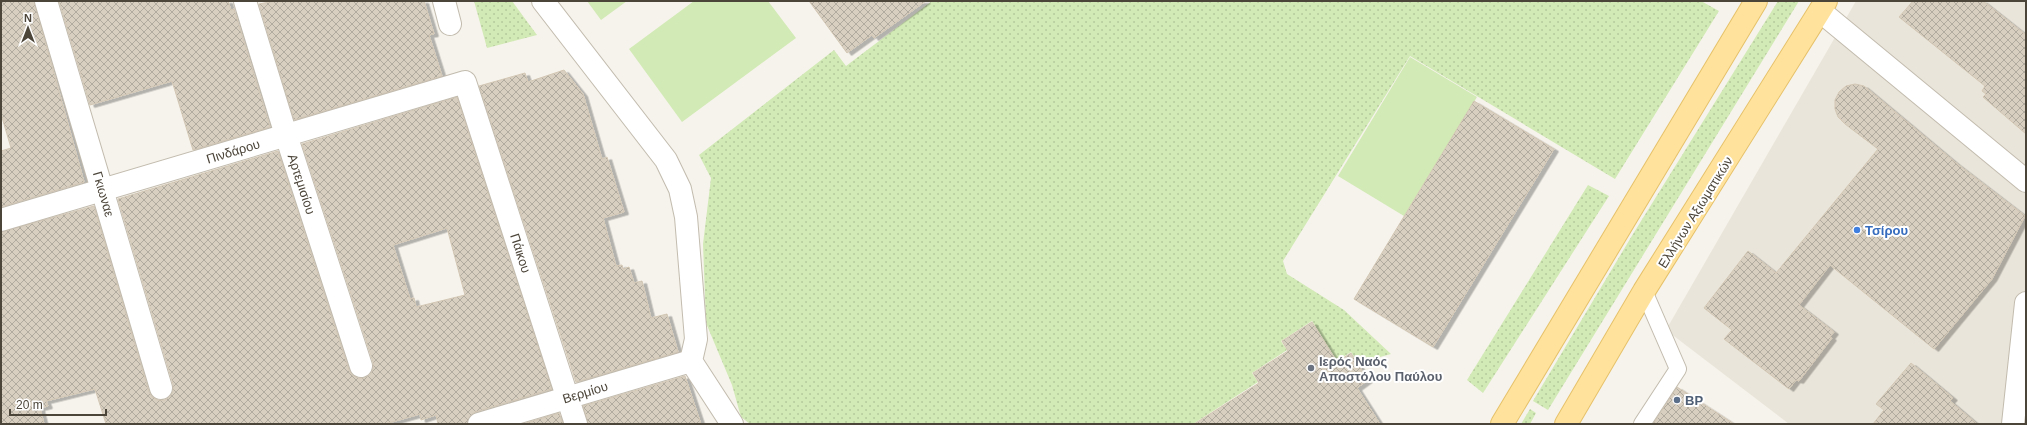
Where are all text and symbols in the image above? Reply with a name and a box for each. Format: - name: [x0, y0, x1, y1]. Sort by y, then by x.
- north arrow: [8, 8, 48, 48]
- text: N: [24, 12, 32, 24]
- street label: Πινδάρου: [205, 136, 262, 167]
- street label: Αρτεμισίου: [285, 152, 318, 216]
- street label: Ελλήνων Αξιωματικών: [1655, 154, 1736, 271]
- street label: Γκιωναε: [90, 170, 117, 219]
- place label: Τσίρου: [1865, 223, 1908, 238]
- marker: Τσίρου: [1852, 225, 1862, 235]
- street label: Πάικου: [507, 232, 534, 275]
- place label: Ιερός Ναός Αποστόλου Παύλου: [1319, 354, 1443, 384]
- marker: Ιερός Ναός Αποστόλου Παύλου: [1306, 363, 1316, 373]
- street label: Βερμίου: [561, 378, 610, 406]
- scale bar: [10, 391, 106, 417]
- place label: BP: [1685, 393, 1703, 408]
- marker: BP: [1672, 395, 1682, 405]
- text: 20 m: [16, 398, 43, 412]

